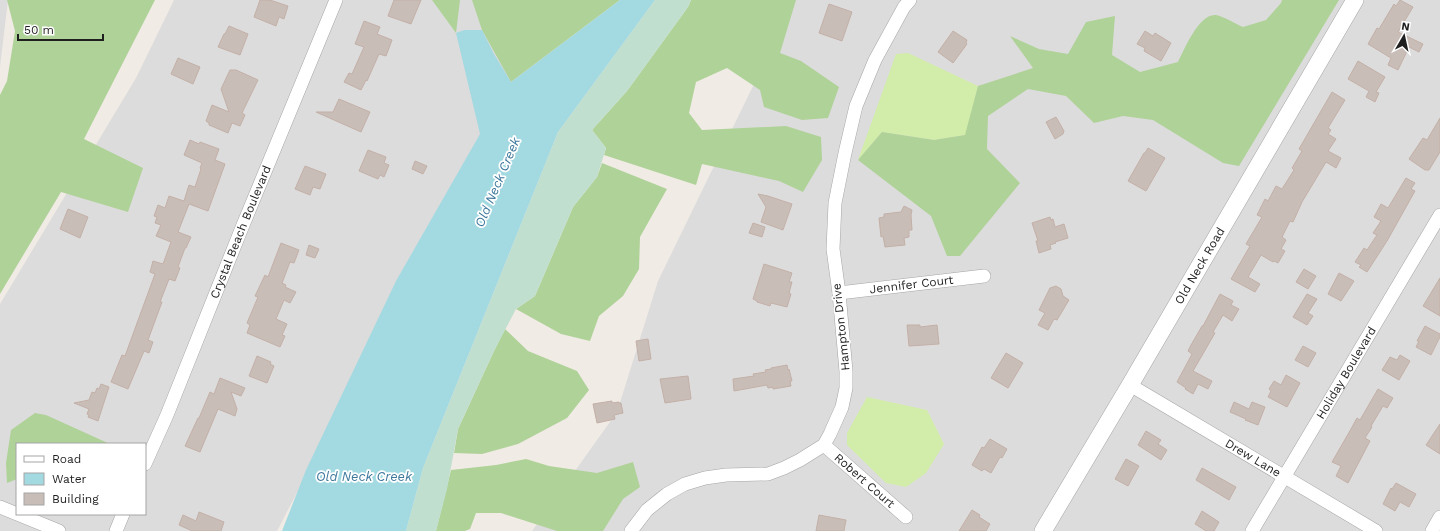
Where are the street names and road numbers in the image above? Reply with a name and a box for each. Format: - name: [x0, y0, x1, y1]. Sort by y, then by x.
- street label: Crystal Beach Boulevard: [207, 163, 274, 301]
- street label: Old Neck Road: [1172, 225, 1228, 307]
- street label: Jennifer Court: [869, 273, 954, 296]
- street label: Hampton Drive: [829, 282, 853, 371]
- street label: Holiday Boulevard: [1313, 324, 1379, 421]
- street label: Drew Lane: [1223, 436, 1283, 480]
- street label: Robert Court: [832, 450, 898, 511]

